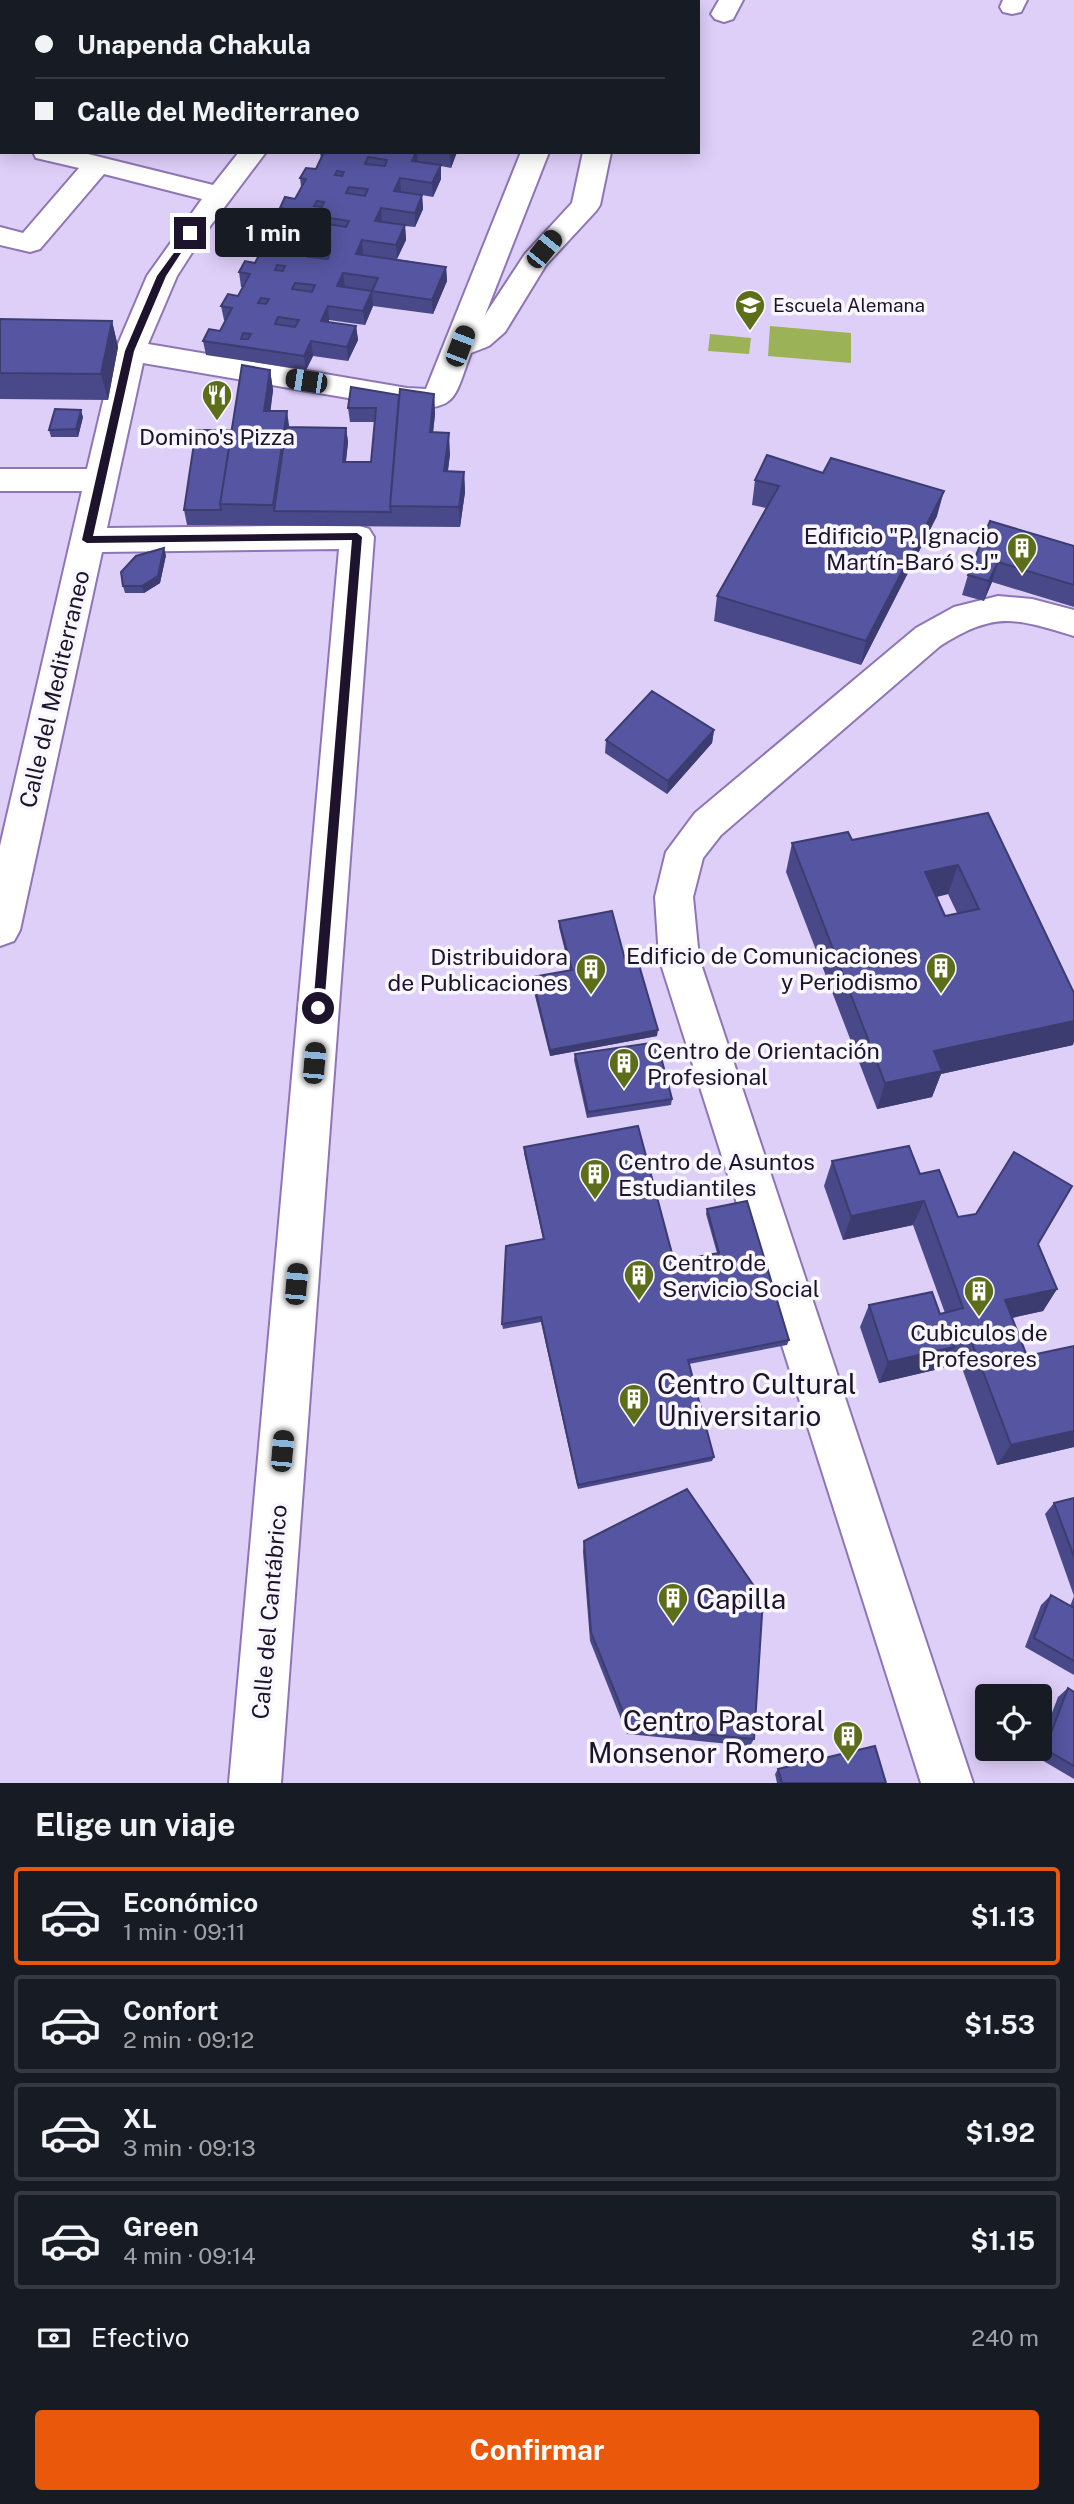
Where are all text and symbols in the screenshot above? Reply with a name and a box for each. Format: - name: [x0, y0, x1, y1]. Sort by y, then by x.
- text: Unapenda Chakula: [77, 29, 311, 60]
- text: Calle del Mediterraneo: [77, 96, 360, 127]
- callout: 1 min: [214, 208, 330, 258]
- route end: [174, 217, 206, 249]
- text: 1 min: [245, 219, 301, 246]
- car: [523, 226, 566, 272]
- school or university icon: Escuela Alemana: [733, 288, 767, 332]
- place label: Escuela Alemana: [773, 294, 925, 316]
- car: [443, 323, 478, 369]
- car: [284, 367, 329, 395]
- restaurant icon: Domino's Pizza: [200, 378, 234, 422]
- place label: Domino's Pizza: [139, 423, 295, 450]
- place label: Edificio "P. Ignacio Martín-Baró S.J": [804, 522, 999, 575]
- building icon: Edificio "P. Ignacio Martín-Baró S.J": [1005, 531, 1039, 575]
- street label: Calle del Mediterraneo: [14, 568, 94, 810]
- place label: Edificio de Comunicaciones y Periodismo: [626, 942, 918, 995]
- place label: Distribuidora de Publicaciones: [388, 943, 568, 996]
- building icon: Edificio de Comunicaciones y Periodismo: [924, 951, 958, 995]
- building icon: Distribuidora de Publicaciones: [574, 952, 608, 996]
- route start: [302, 992, 334, 1024]
- place label: Centro de Orientación Profesional: [647, 1037, 880, 1090]
- car: [302, 1041, 327, 1085]
- building icon: Centro de Orientación Profesional: [607, 1046, 641, 1090]
- place label: Centro de Asuntos Estudiantiles: [618, 1148, 815, 1201]
- building icon: Centro de Asuntos Estudiantiles: [578, 1157, 612, 1201]
- place label: Centro de Servicio Social: [662, 1249, 820, 1302]
- building icon: Centro de Servicio Social: [622, 1258, 656, 1302]
- car: [284, 1262, 309, 1306]
- building icon: Cubiculos de Profesores: [962, 1274, 996, 1318]
- place label: Cubiculos de Profesores: [910, 1319, 1048, 1372]
- place label: Centro Cultural Universitario: [657, 1367, 856, 1432]
- building icon: Centro Cultural Universitario: [617, 1382, 651, 1426]
- car: [270, 1429, 295, 1473]
- street label: Calle del Cantábrico: [246, 1503, 292, 1721]
- building icon: Capilla: [656, 1581, 690, 1625]
- place label: Capilla: [696, 1582, 786, 1615]
- map controls: [975, 1684, 1052, 1761]
- button: locate: [975, 1684, 1052, 1761]
- place label: Centro Pastoral Monsenor Romero: [588, 1704, 825, 1769]
- building icon: Centro Pastoral Monsenor Romero: [831, 1719, 865, 1763]
- text: Elige un viaje: [35, 1806, 235, 1843]
- icon: car: [39, 1885, 102, 1948]
- text: Económico: [123, 1887, 258, 1918]
- text: $1.13: [971, 1901, 1035, 1932]
- text: 1 min · 09:11: [123, 1918, 245, 1945]
- icon: car: [39, 1993, 102, 2056]
- text: Confort: [123, 1995, 219, 2026]
- text: $1.53: [964, 2009, 1035, 2040]
- text: 2 min · 09:12: [123, 2026, 254, 2053]
- icon: car: [39, 2101, 102, 2164]
- text: XL: [123, 2103, 157, 2134]
- text: $1.92: [966, 2117, 1035, 2148]
- text: 3 min · 09:13: [123, 2134, 256, 2161]
- icon: car: [39, 2209, 102, 2272]
- text: Green: [123, 2211, 199, 2242]
- text: $1.15: [970, 2225, 1035, 2256]
- text: 4 min · 09:14: [123, 2242, 256, 2269]
- icon: cash: [35, 2319, 73, 2357]
- text: Efectivo: [91, 2322, 189, 2353]
- text: 240 m: [971, 2324, 1039, 2351]
- button: Confirmar: [35, 2410, 1039, 2490]

